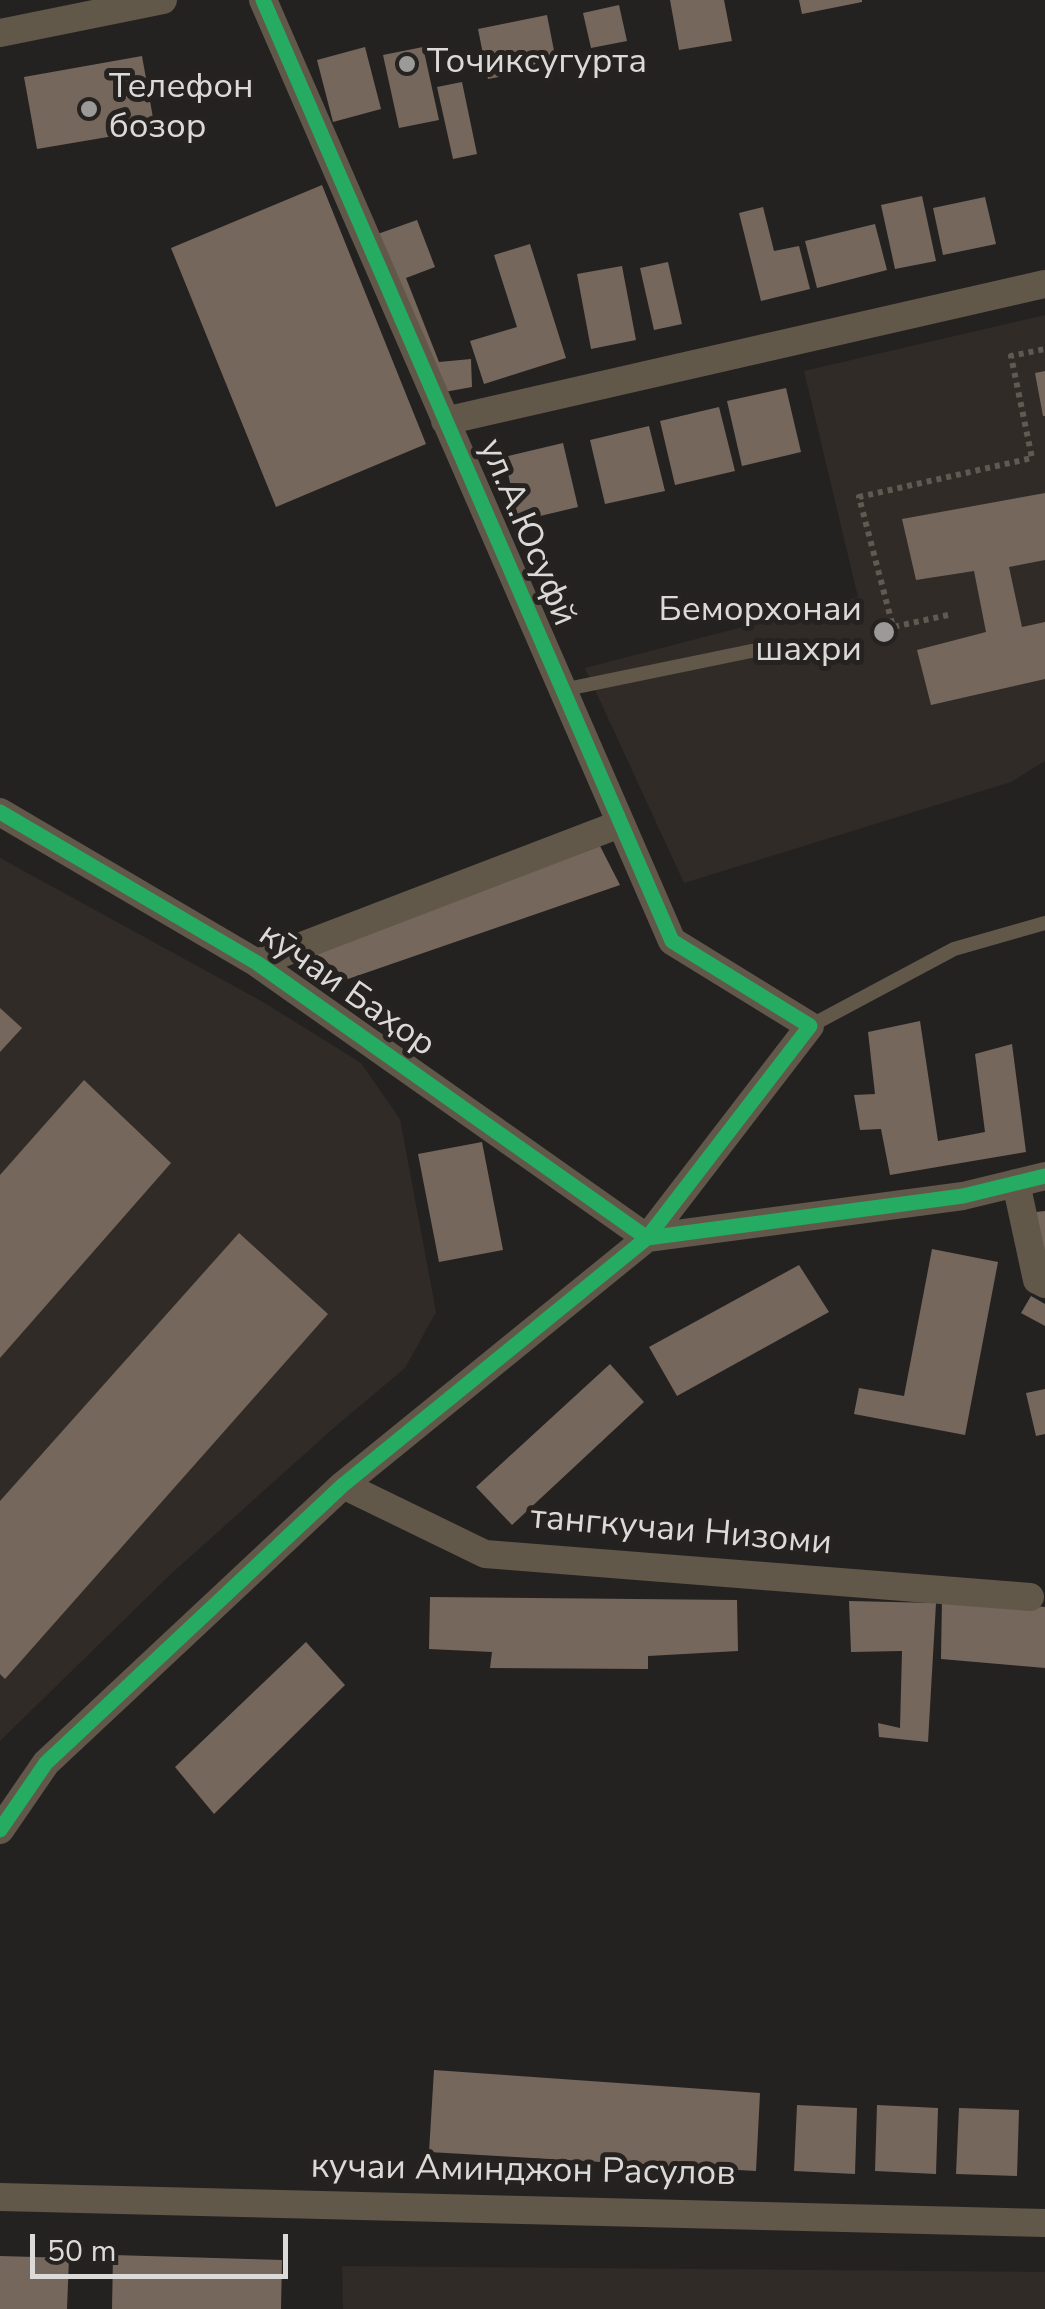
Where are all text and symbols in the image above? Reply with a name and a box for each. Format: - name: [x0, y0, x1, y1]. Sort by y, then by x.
- place label: Точиксугурта: [427, 43, 647, 85]
- marker: Точиксугурта: [396, 53, 418, 75]
- place label: Телефон бозор: [109, 68, 254, 150]
- marker: Телефон бозор: [78, 98, 100, 120]
- street label: ул.А.Юсуфй: [468, 433, 584, 633]
- place label: Беморхонаи шахри: [659, 591, 862, 673]
- marker: Беморхонаи шахри: [871, 619, 897, 645]
- street label: кӯчаи Баҳор: [250, 915, 442, 1067]
- street label: тангкучаи Низоми: [529, 1498, 833, 1566]
- street label: кучаи Аминджон Расулов: [310, 2147, 736, 2197]
- scale bar: [35, 2214, 292, 2276]
- text: 50 m: [47, 2231, 116, 2272]

